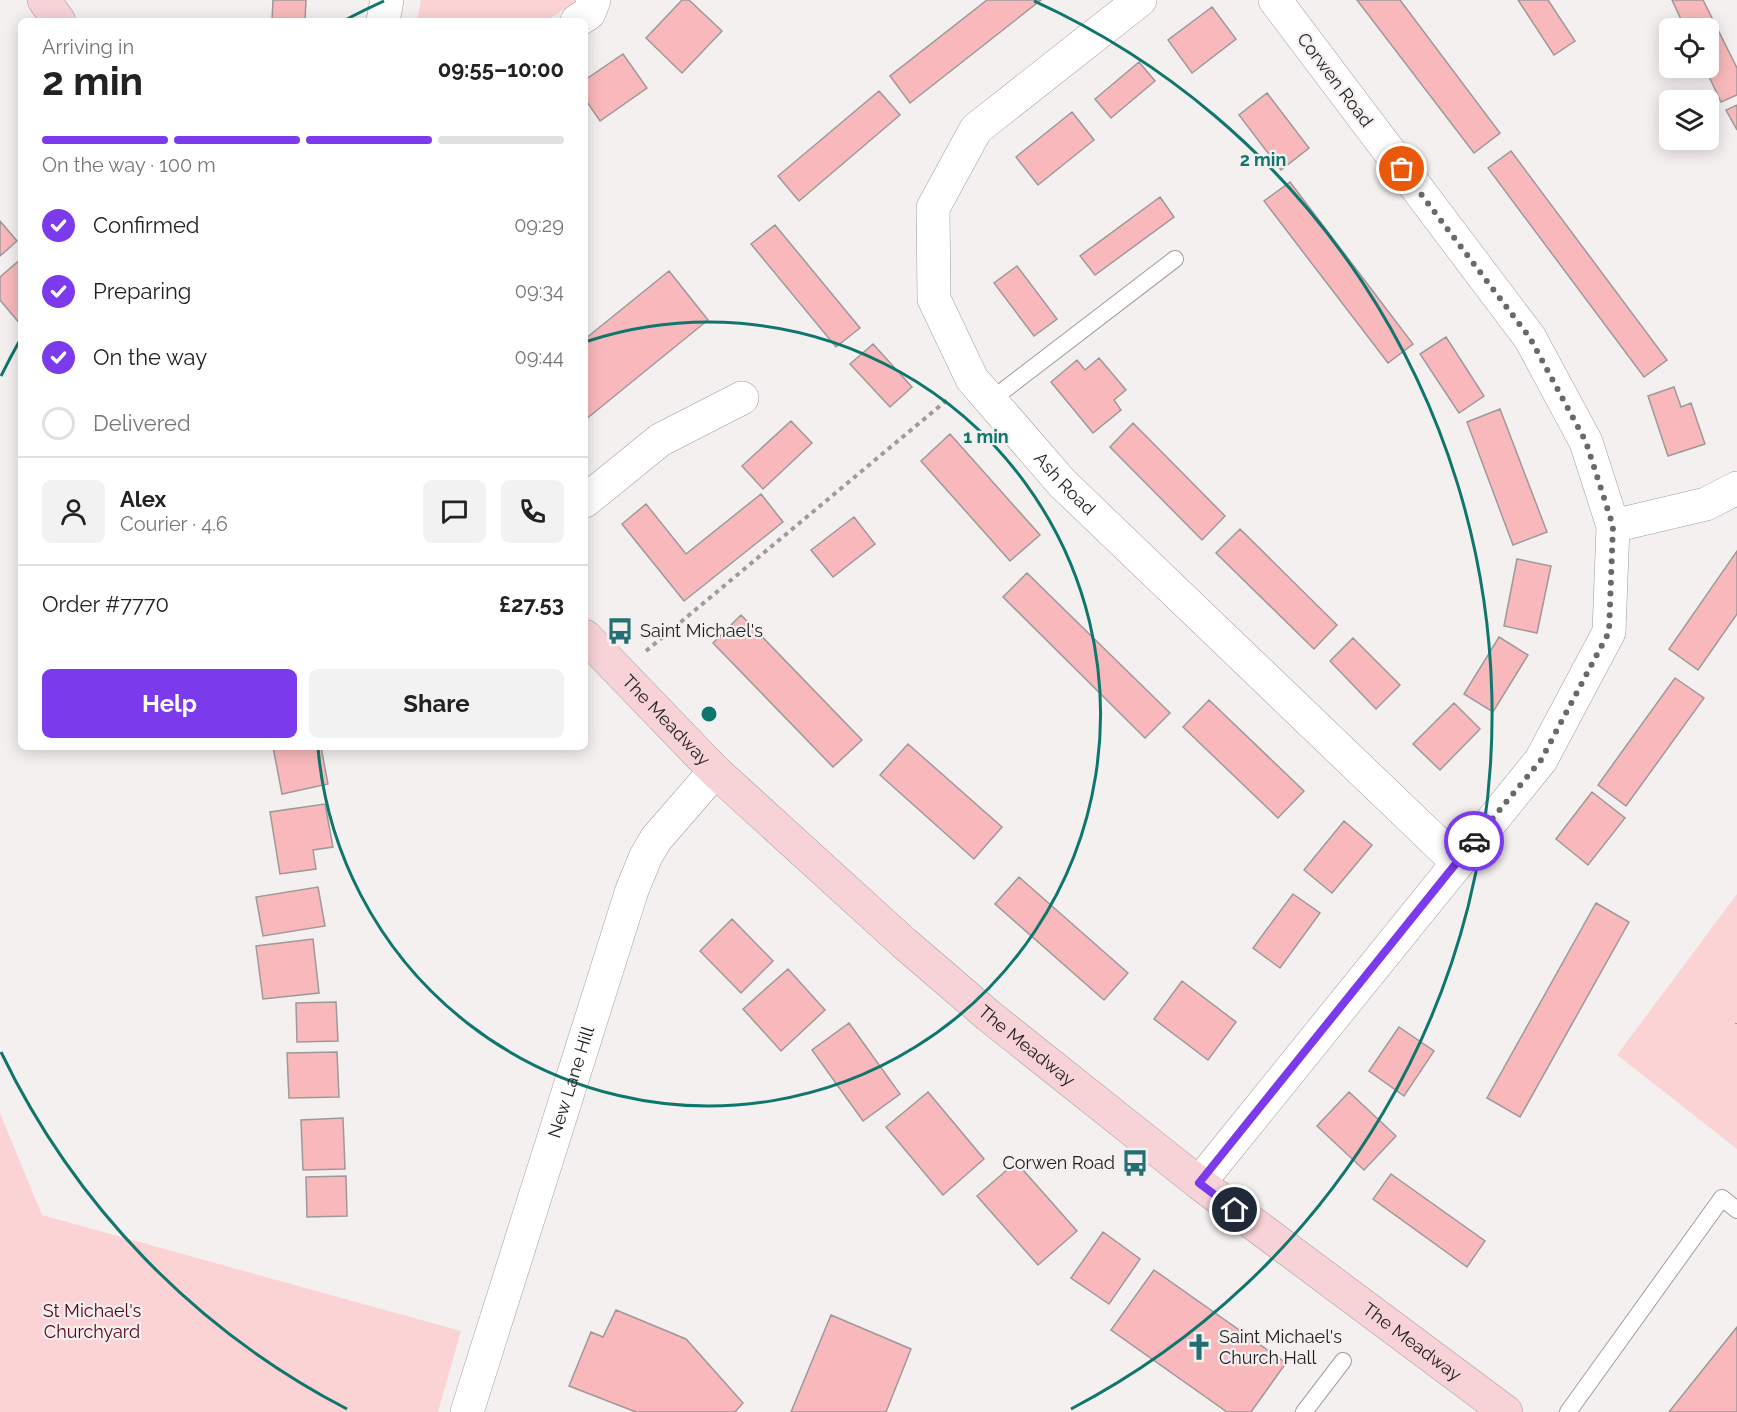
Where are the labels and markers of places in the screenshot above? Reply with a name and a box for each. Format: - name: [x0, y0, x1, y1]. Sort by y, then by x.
- pin: [1376, 143, 1427, 194]
- bus stop icon: Saint Michael's: [605, 616, 635, 646]
- place label: Saint Michael's: [640, 620, 763, 641]
- centre of rings: [699, 704, 719, 724]
- bus stop icon: Corwen Road: [1120, 1148, 1150, 1178]
- place label: Corwen Road: [1002, 1152, 1115, 1173]
- pin: [1209, 1184, 1260, 1235]
- place label: Saint Michael's Church Hall: [1219, 1326, 1342, 1368]
- church icon: Saint Michael's Church Hall: [1184, 1332, 1214, 1362]

